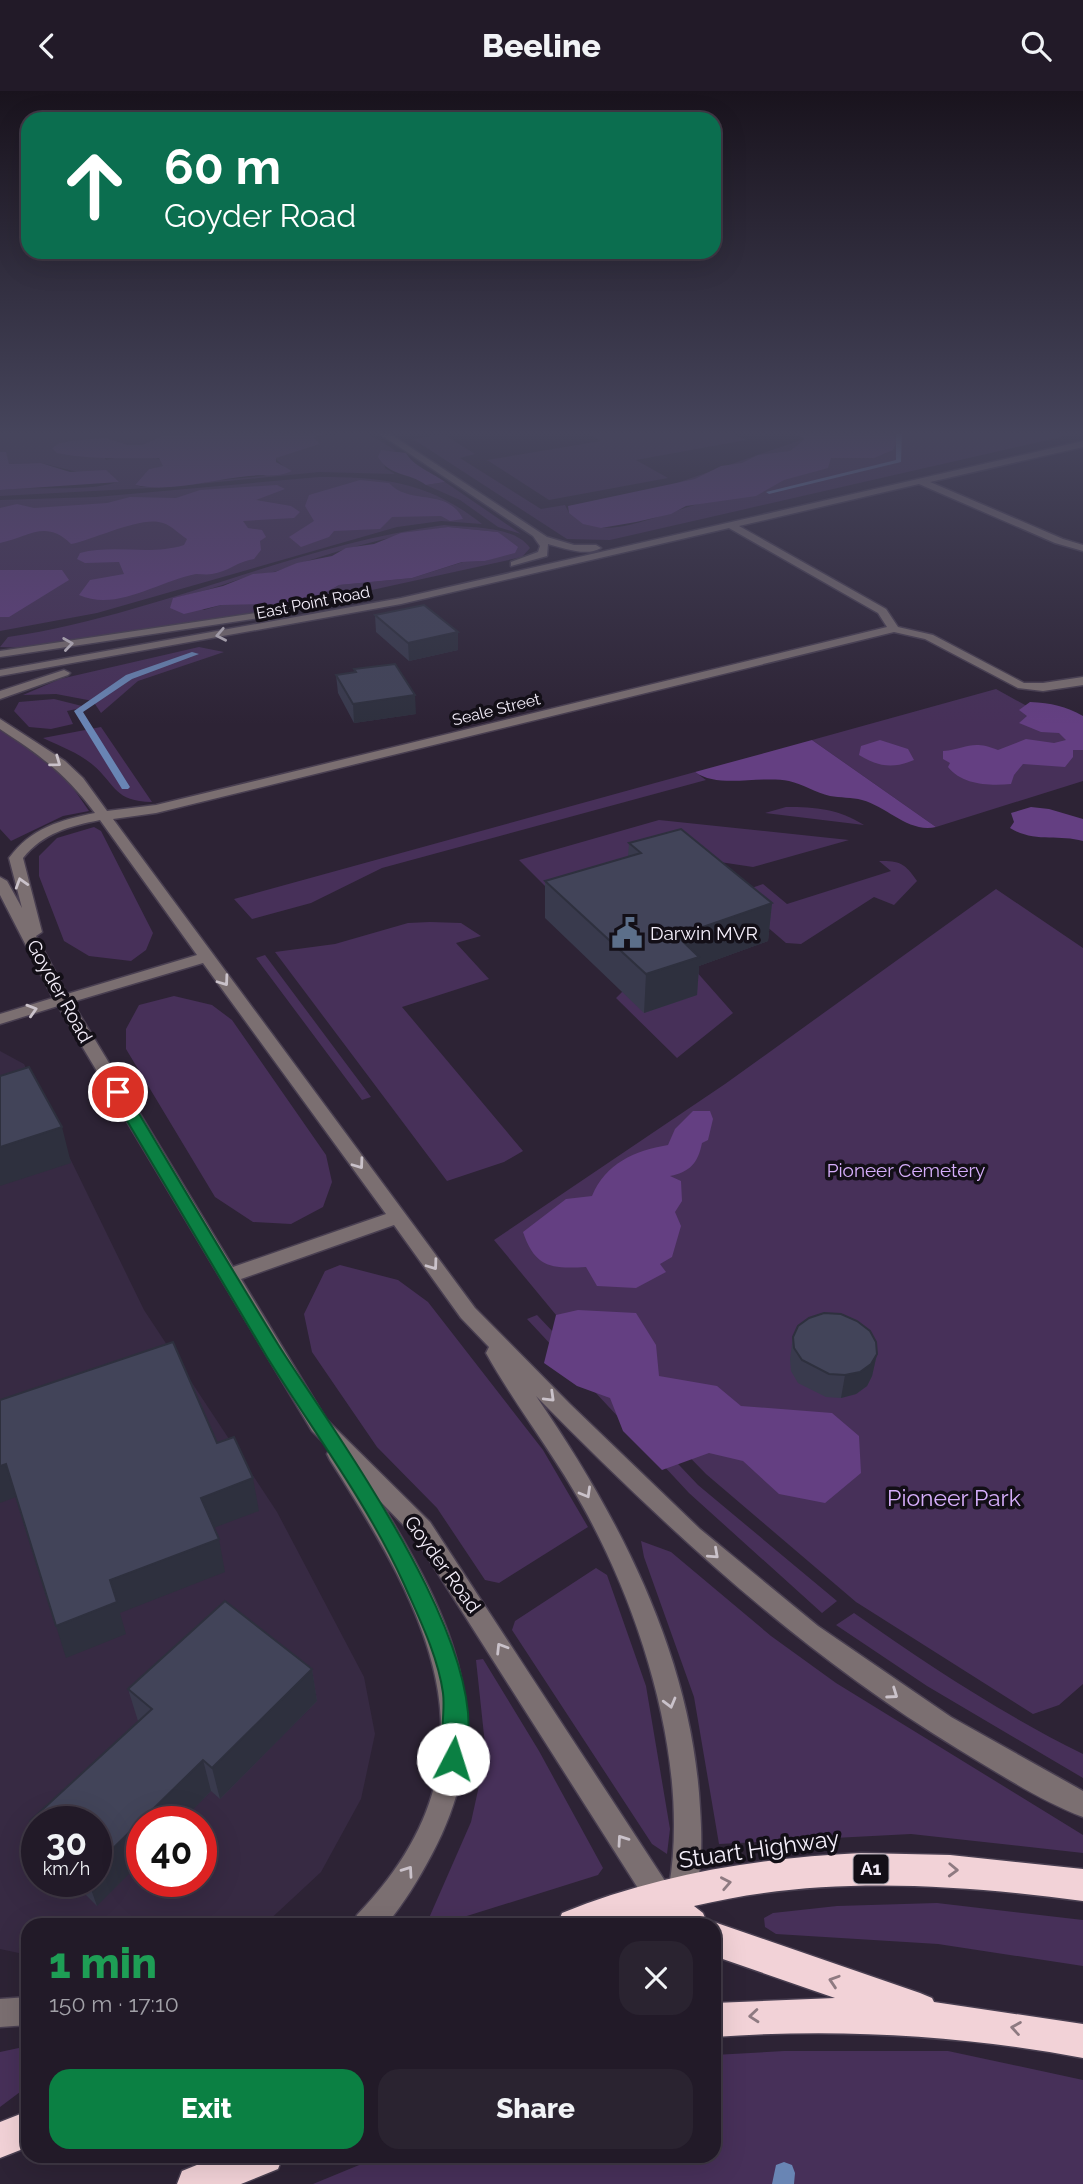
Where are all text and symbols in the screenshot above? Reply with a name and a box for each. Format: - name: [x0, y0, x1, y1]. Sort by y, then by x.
- icon: back: [28, 27, 66, 65]
- text: Beeline: [482, 27, 601, 64]
- icon: search: [1017, 27, 1055, 65]
- text: 60 m: [164, 138, 281, 195]
- icon: ahead: [49, 140, 140, 231]
- text: Goyder Road: [164, 197, 356, 234]
- street label: East Point Road: [255, 582, 372, 623]
- one-way arrow: [215, 627, 227, 642]
- one-way arrow: [62, 637, 73, 652]
- street label: Seale Street: [450, 689, 543, 730]
- one-way arrow: [48, 754, 61, 766]
- one-way arrow: [14, 877, 29, 889]
- public building icon: Darwin MVR: [610, 916, 644, 950]
- place label: Darwin MVR: [650, 922, 758, 944]
- street label: Goyder Road: [23, 936, 97, 1046]
- one-way arrow: [216, 973, 228, 986]
- one-way arrow: [25, 1003, 37, 1018]
- pin: [88, 1062, 148, 1122]
- icon: arrive: [99, 1073, 137, 1111]
- one-way arrow: [351, 1156, 363, 1169]
- park label: Pioneer Cemetery: [827, 1159, 985, 1181]
- one-way arrow: [425, 1257, 437, 1270]
- one-way arrow: [542, 1388, 555, 1401]
- park label: Pioneer Park: [887, 1484, 1021, 1511]
- one-way arrow: [578, 1485, 591, 1498]
- street label: Goyder Road: [401, 1511, 485, 1617]
- one-way arrow: [706, 1546, 719, 1559]
- one-way arrow: [496, 1643, 509, 1656]
- one-way arrow: [885, 1686, 898, 1698]
- one-way arrow: [662, 1697, 676, 1709]
- position arrow: [416, 1722, 490, 1796]
- speed limit sign: 40: [126, 1806, 217, 1897]
- text: 30: [46, 1822, 87, 1863]
- street label: Stuart Highway: [677, 1824, 841, 1873]
- one-way arrow: [618, 1835, 630, 1848]
- road number: A1: [854, 1855, 888, 1883]
- text: km/h: [43, 1858, 90, 1879]
- one-way arrow: [948, 1863, 959, 1878]
- one-way arrow: [400, 1866, 412, 1879]
- one-way arrow: [720, 1876, 732, 1891]
- text: 1 min: [49, 1939, 157, 1988]
- button: close: [619, 1941, 693, 2015]
- one-way arrow: [828, 1975, 840, 1989]
- text: 150 m · 17:10: [49, 1990, 179, 2017]
- one-way arrow: [748, 2008, 759, 2023]
- one-way arrow: [1010, 2021, 1022, 2036]
- button: Exit: [49, 2069, 364, 2149]
- button: Share: [378, 2069, 693, 2149]

